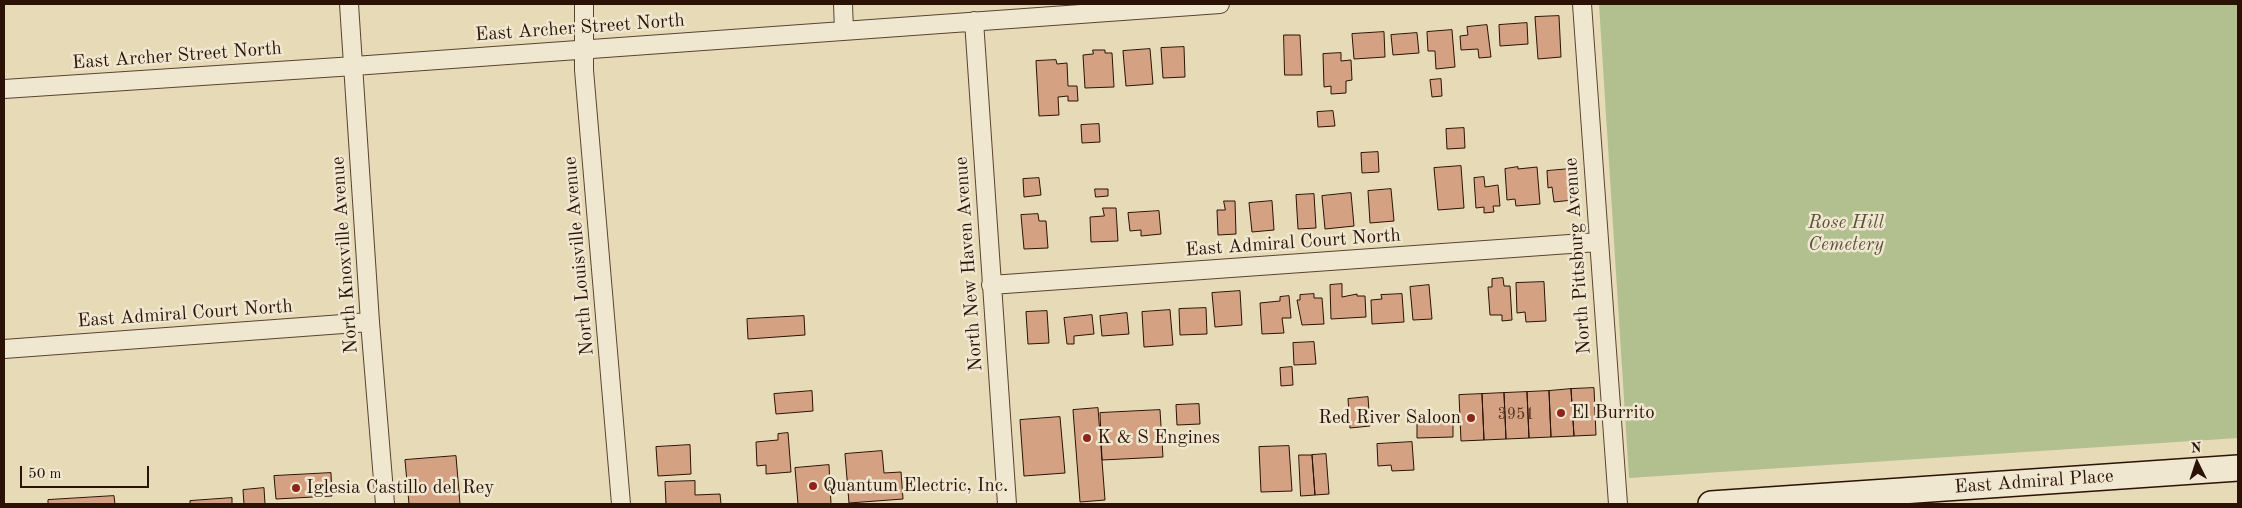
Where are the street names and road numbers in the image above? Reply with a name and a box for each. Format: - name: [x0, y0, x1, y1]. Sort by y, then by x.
- street label: East Archer Street North: [474, 9, 686, 47]
- street label: East Archer Street North: [71, 37, 283, 75]
- street label: North Knoxville Avenue: [327, 156, 363, 354]
- street label: North Louisville Avenue: [559, 156, 599, 356]
- street label: North New Haven Avenue: [950, 156, 988, 372]
- street label: North Pittsburg Avenue: [1560, 157, 1596, 355]
- street label: East Admiral Court North: [1185, 224, 1401, 262]
- street label: East Admiral Court North: [77, 295, 293, 333]
- street label: East Admiral Place: [1954, 465, 2114, 499]

